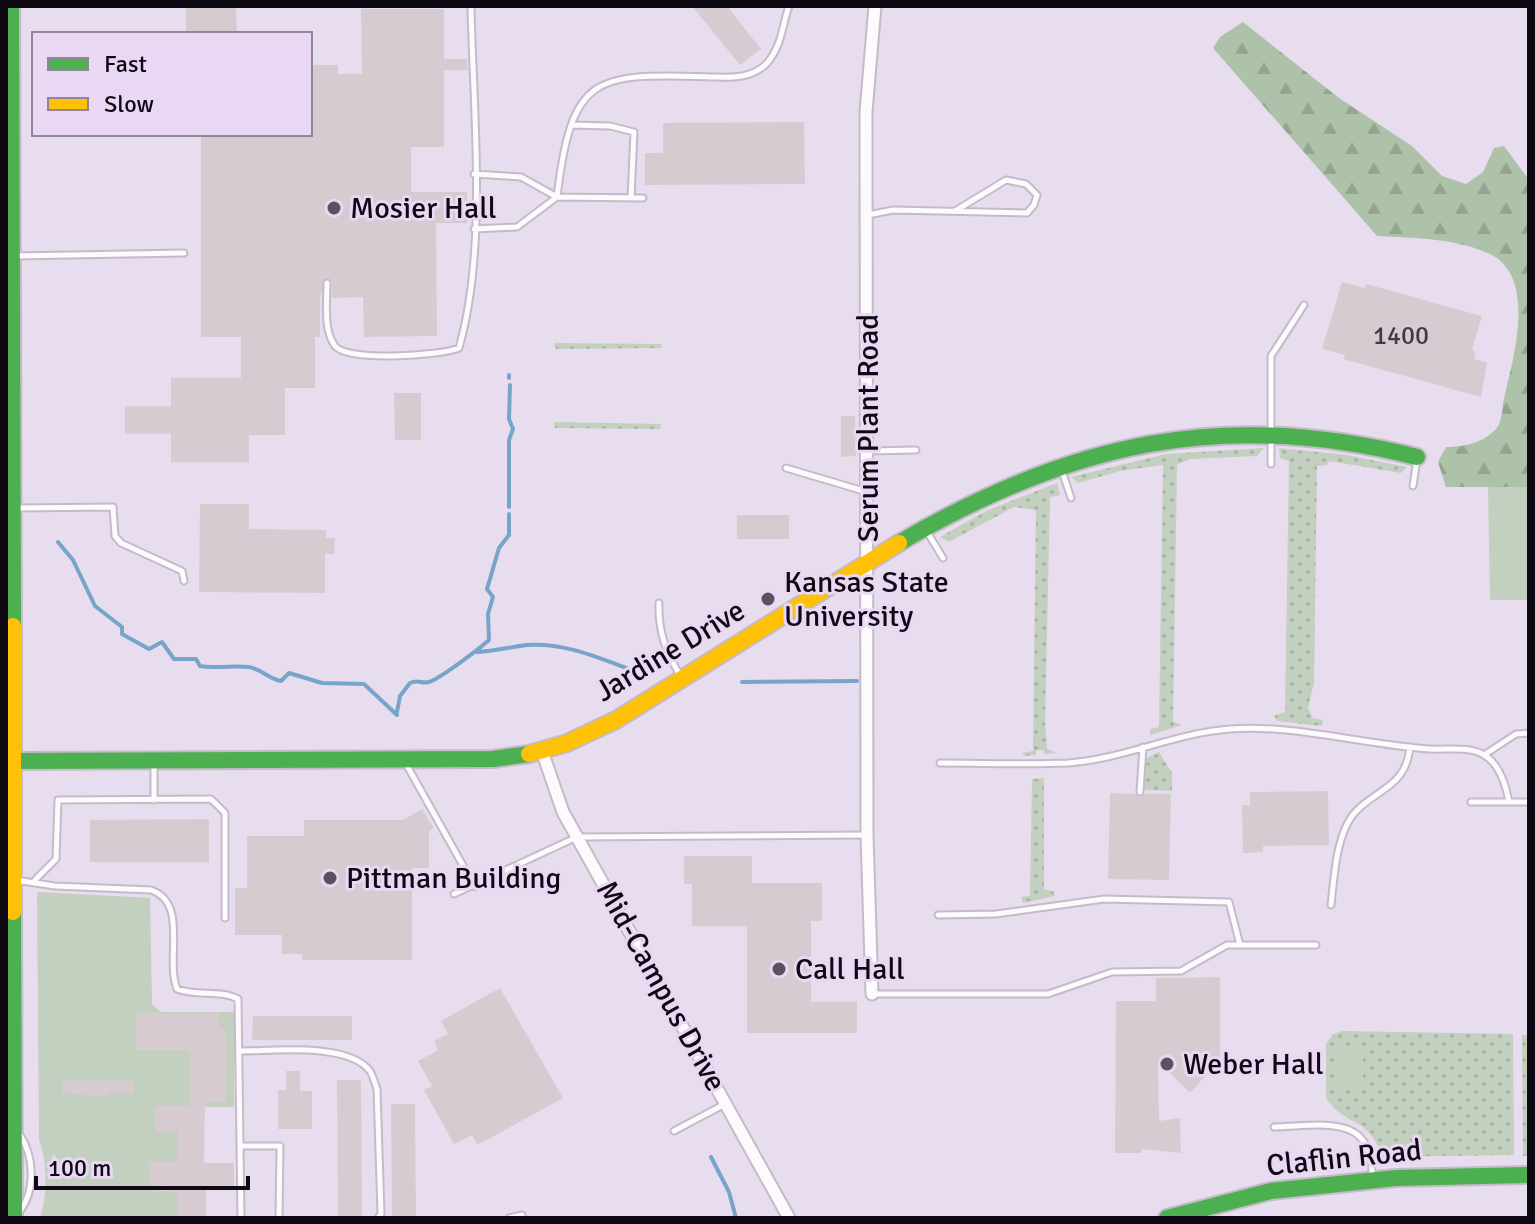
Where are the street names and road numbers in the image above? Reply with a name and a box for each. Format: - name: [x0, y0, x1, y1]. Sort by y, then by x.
- street label: Serum Plant Road: [850, 314, 887, 542]
- street label: Jardine Drive: [589, 592, 751, 710]
- street label: Mid-Campus Drive: [588, 874, 734, 1098]
- street label: Claflin Road: [1265, 1131, 1423, 1185]

